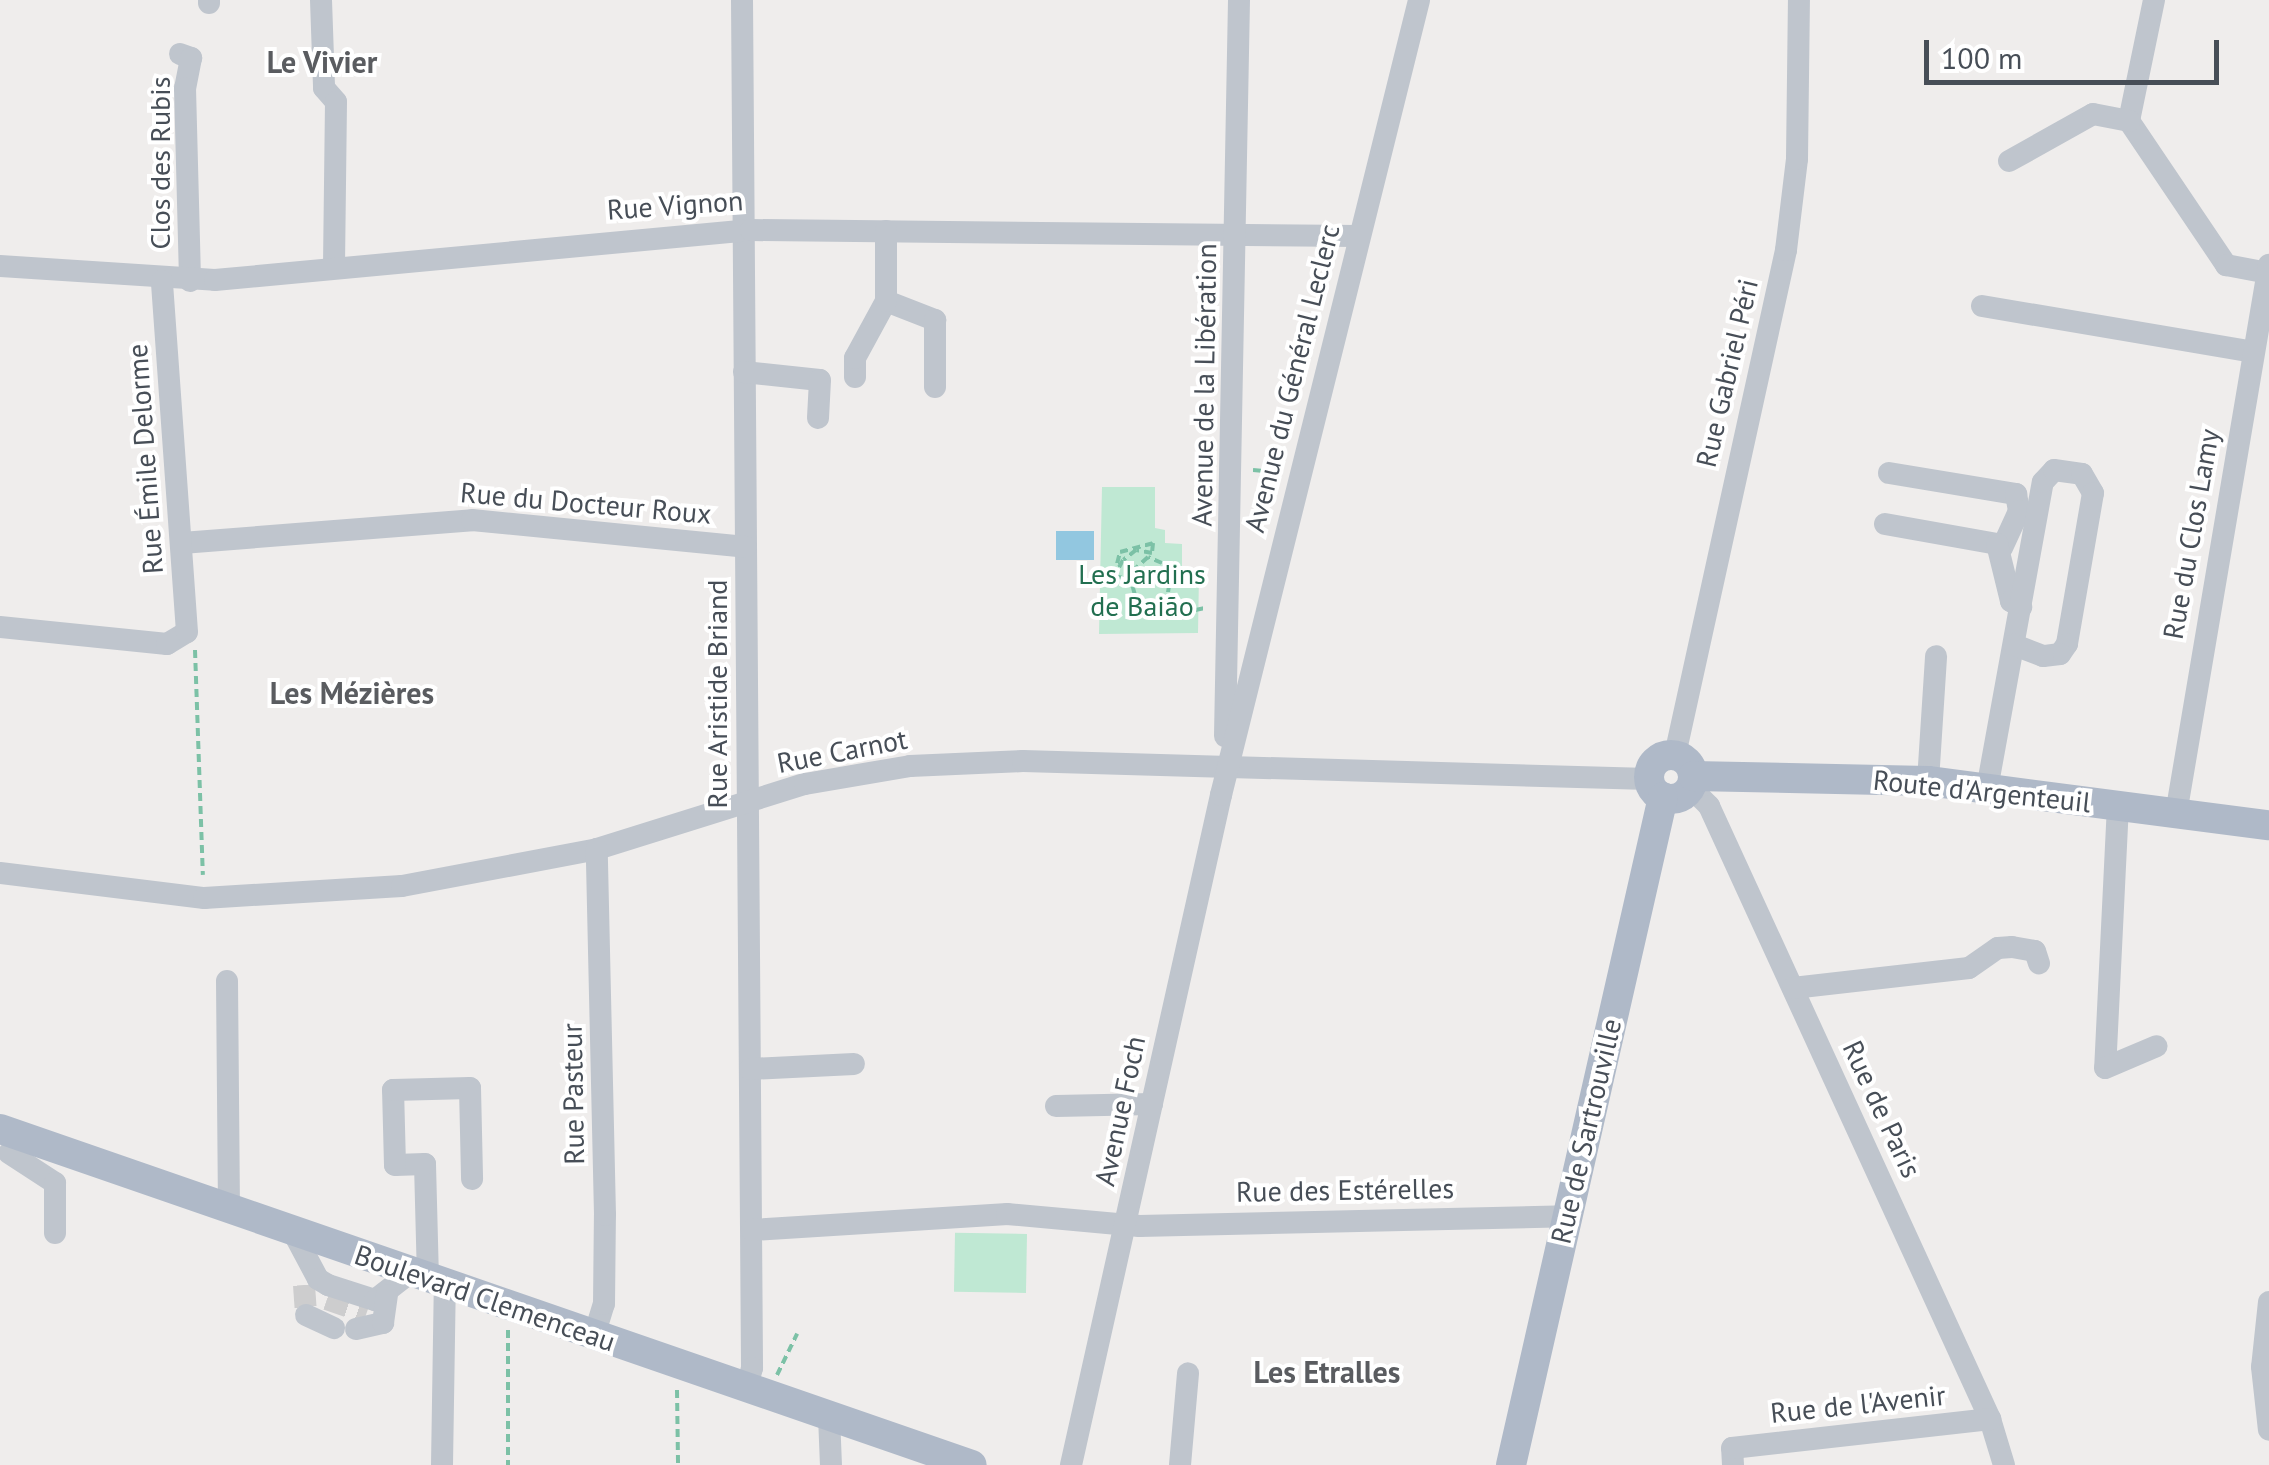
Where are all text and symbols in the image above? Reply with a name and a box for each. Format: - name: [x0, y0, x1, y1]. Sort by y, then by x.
- scale bar: [1929, 20, 2224, 82]
- text: 100 m: [1941, 38, 2022, 77]
- district label: Le Vivier: [266, 44, 378, 80]
- street label: Clos des Rubis: [143, 77, 177, 249]
- street label: Rue Vignon: [605, 183, 745, 227]
- street label: Avenue du Général Leclerc: [1237, 220, 1347, 536]
- street label: Avenue de la Libération: [1185, 243, 1223, 527]
- street label: Rue Gabriel Péri: [1689, 276, 1765, 470]
- street label: Rue Émile Delorme: [120, 343, 170, 575]
- street label: Rue du Clos Lamy: [2156, 426, 2226, 642]
- street label: Rue du Docteur Roux: [459, 475, 713, 531]
- park label: Les Jardins de Baião: [1078, 557, 1206, 623]
- street label: Rue Aristide Briand: [700, 579, 734, 809]
- district label: Les Mézières: [270, 675, 434, 711]
- street label: Rue Carnot: [774, 722, 910, 780]
- street label: Route d'Argenteuil: [1871, 763, 2093, 819]
- street label: Rue de Sartrouville: [1544, 1015, 1628, 1247]
- street label: Rue Pasteur: [555, 1023, 591, 1165]
- street label: Avenue Foch: [1088, 1033, 1152, 1189]
- street label: Rue de Paris: [1836, 1035, 1928, 1183]
- street label: Rue des Estérelles: [1236, 1171, 1454, 1209]
- street label: Boulevard Clemenceau: [350, 1238, 620, 1358]
- district label: Les Etralles: [1254, 1354, 1400, 1390]
- street label: Rue de l'Avenir: [1769, 1378, 1947, 1430]

